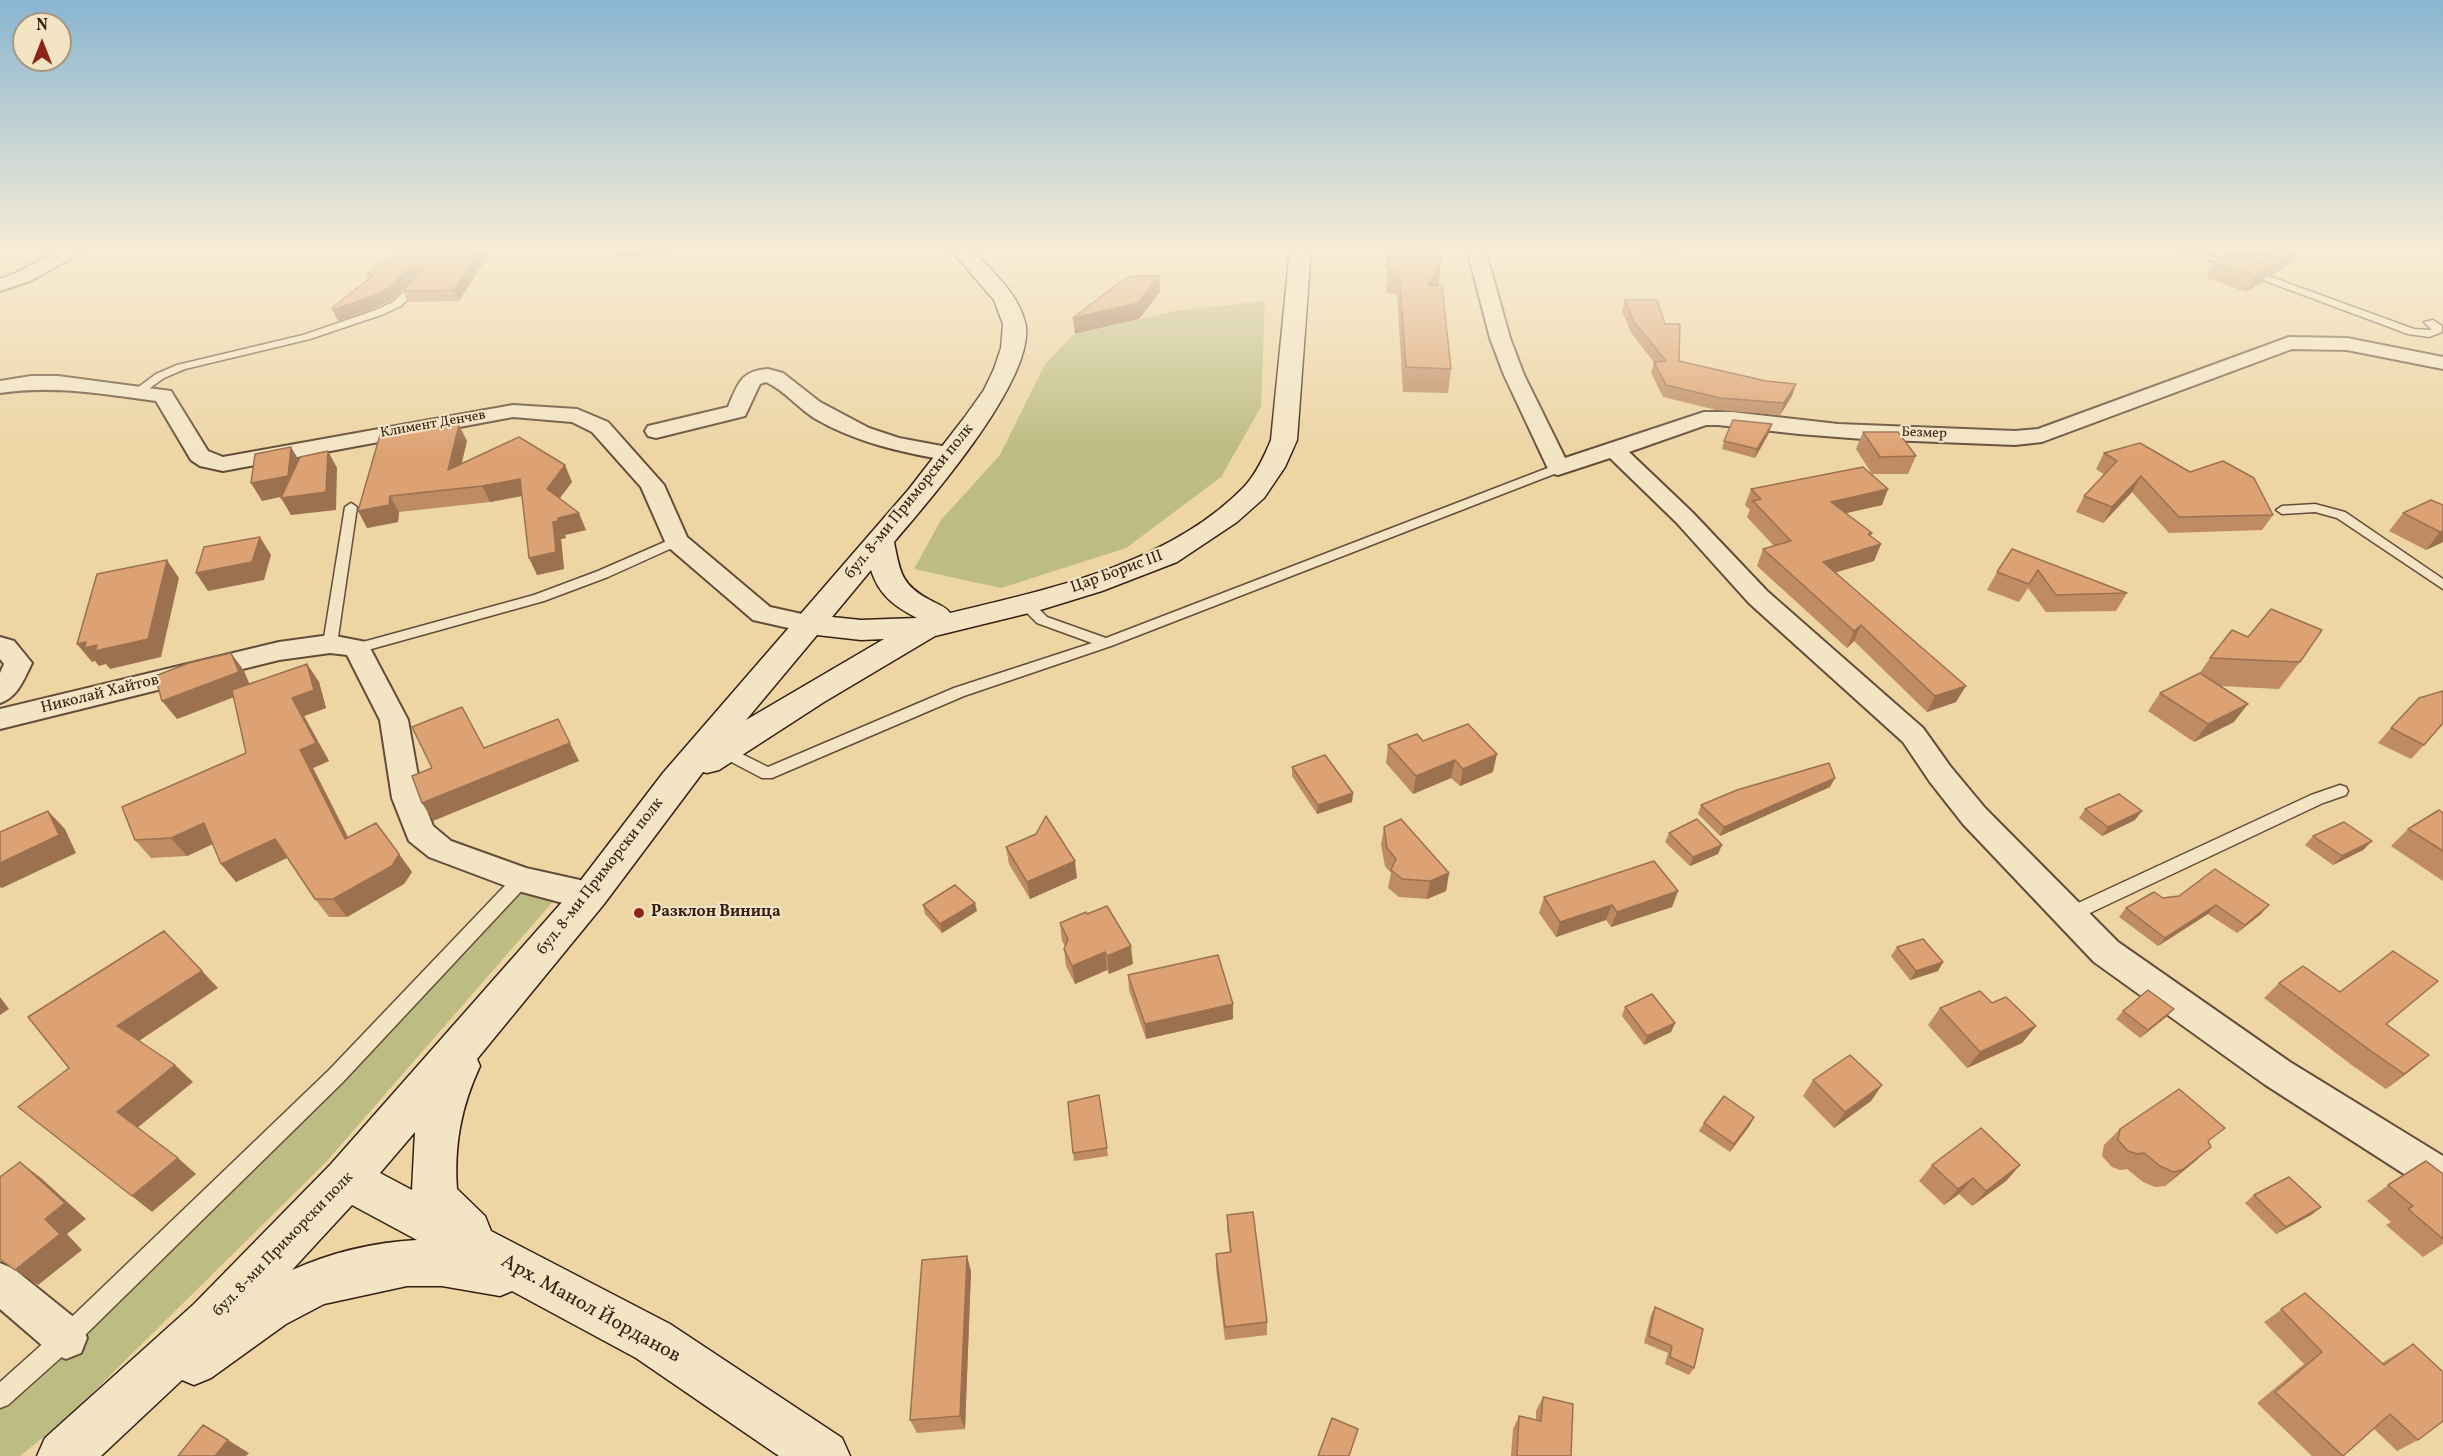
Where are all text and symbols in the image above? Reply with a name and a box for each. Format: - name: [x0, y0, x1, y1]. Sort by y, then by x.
- north arrow: [12, 12, 72, 72]
- text: N: [36, 15, 48, 37]
- street label: Климент Денчев: [379, 407, 487, 443]
- street label: бул. 8-ми Приморски полк: [841, 421, 979, 583]
- street label: Безмер: [1901, 425, 1947, 443]
- street label: Цар Борис III: [1068, 547, 1166, 599]
- street label: Николай Хайтов: [39, 671, 161, 719]
- street label: бул. 8-ми Приморски полк: [534, 795, 668, 959]
- place label: Разклон Виница: [651, 903, 781, 923]
- marker: Разклон Виница: [632, 906, 646, 920]
- street label: бул. 8-ми Приморски полк: [210, 1169, 358, 1321]
- street label: Арх. Манол Йорданов: [496, 1251, 684, 1369]

